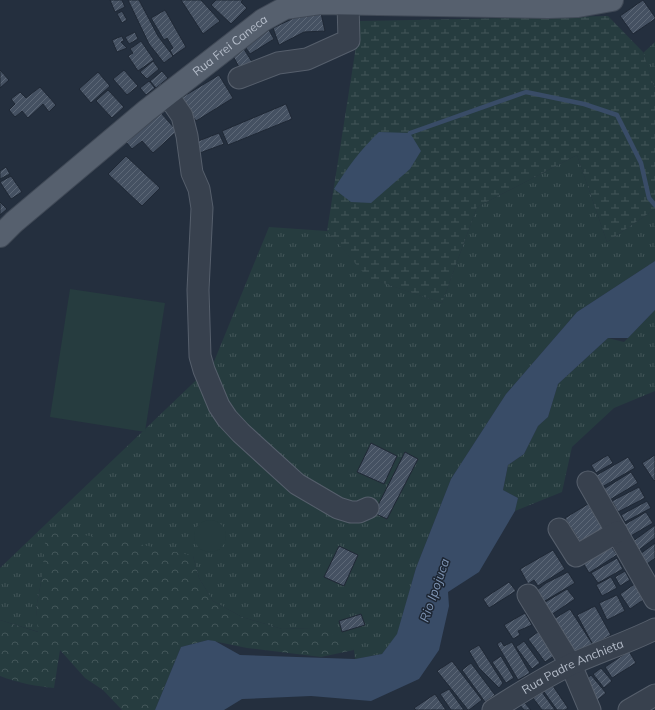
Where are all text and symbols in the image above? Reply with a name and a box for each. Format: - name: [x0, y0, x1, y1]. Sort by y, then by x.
- street label: Rua Frei Caneca: [189, 11, 270, 79]
- water label: Rio Ipojuca: [416, 556, 452, 624]
- street label: Rua Padre Anchieta: [519, 636, 626, 697]

